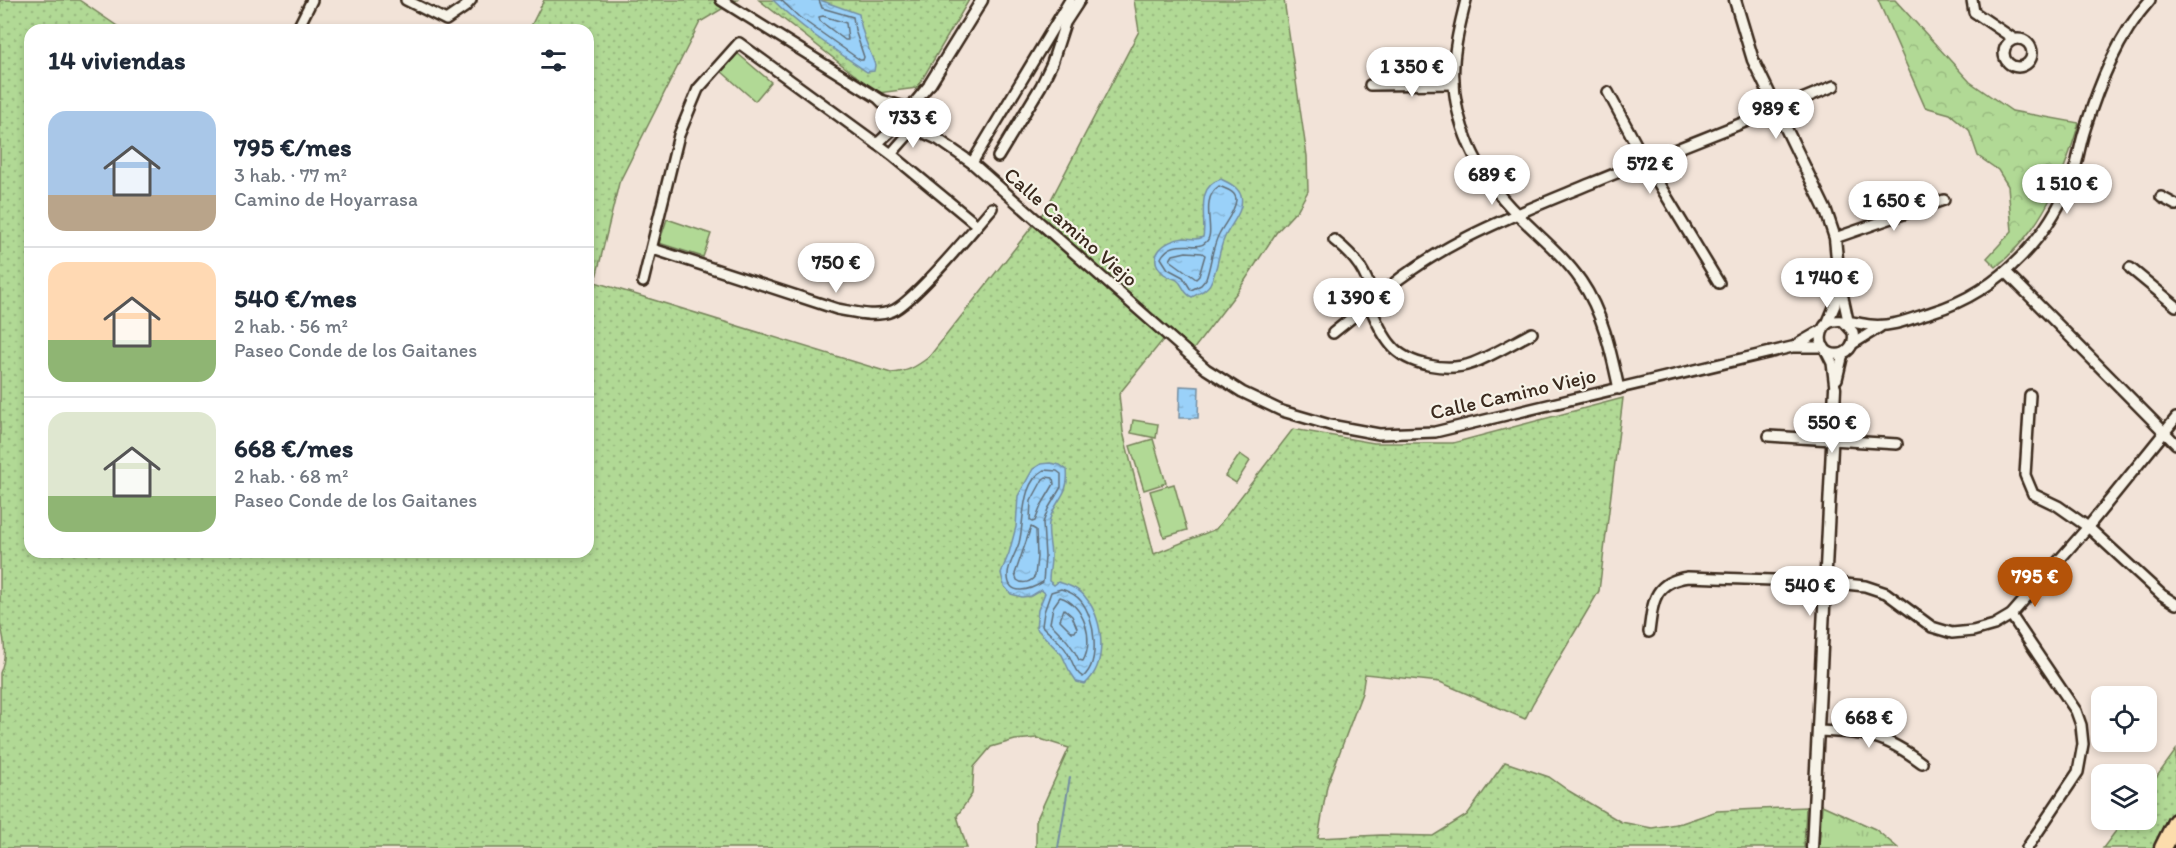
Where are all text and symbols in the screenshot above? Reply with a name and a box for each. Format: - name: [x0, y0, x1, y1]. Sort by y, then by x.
- text: 14 viviendas: [48, 44, 186, 76]
- icon: filters: [537, 44, 570, 77]
- pin: 1 350 €: [1357, 47, 1467, 98]
- text: 1 350 €: [1380, 54, 1444, 78]
- pin: 989 €: [1734, 89, 1818, 140]
- text: 989 €: [1752, 96, 1800, 120]
- pin: 733 €: [871, 98, 955, 149]
- text: 733 €: [889, 105, 937, 129]
- text: 795 €/mes: [234, 131, 352, 163]
- icon: home: [96, 135, 168, 207]
- pin: 572 €: [1608, 144, 1692, 195]
- text: 572 €: [1627, 151, 1673, 175]
- pin: 689 €: [1450, 155, 1534, 206]
- street label: Calle Camino Viejo: [999, 162, 1143, 292]
- text: 689 €: [1468, 162, 1516, 186]
- text: 3 hab. · 77 m²: [234, 163, 347, 187]
- pin: 1 510 €: [2012, 164, 2122, 215]
- text: 1 510 €: [2036, 171, 2098, 195]
- pin: 1 650 €: [1839, 181, 1949, 232]
- text: Camino de Hoyarrasa: [234, 187, 418, 211]
- text: 1 650 €: [1862, 188, 1926, 212]
- pin: 750 €: [794, 243, 878, 294]
- text: 750 €: [812, 250, 860, 274]
- pin: 1 740 €: [1772, 258, 1882, 309]
- text: 1 740 €: [1795, 265, 1859, 289]
- pin: 1 390 €: [1304, 278, 1414, 329]
- text: 540 €/mes: [234, 282, 357, 314]
- text: 1 390 €: [1327, 285, 1391, 309]
- icon: home: [96, 286, 168, 358]
- text: 2 hab. · 56 m²: [234, 314, 348, 338]
- text: Paseo Conde de los Gaitanes: [234, 338, 477, 362]
- street label: Calle Camino Viejo: [1428, 362, 1598, 425]
- pin: 550 €: [1790, 403, 1874, 454]
- text: 550 €: [1807, 410, 1857, 434]
- text: 668 €/mes: [234, 432, 353, 464]
- icon: home: [96, 436, 168, 508]
- text: 2 hab. · 68 m²: [234, 464, 348, 488]
- text: Paseo Conde de los Gaitanes: [234, 488, 477, 512]
- pin: 795 €: [1993, 557, 2077, 608]
- text: 795 €: [2012, 564, 2058, 588]
- pin: 540 €: [1768, 566, 1852, 617]
- text: 540 €: [1785, 573, 1835, 597]
- map controls: [2091, 686, 2157, 830]
- button: locate: [2091, 686, 2157, 752]
- pin: 668 €: [1827, 698, 1911, 749]
- text: 668 €: [1845, 705, 1893, 729]
- button: layers: [2091, 764, 2157, 830]

